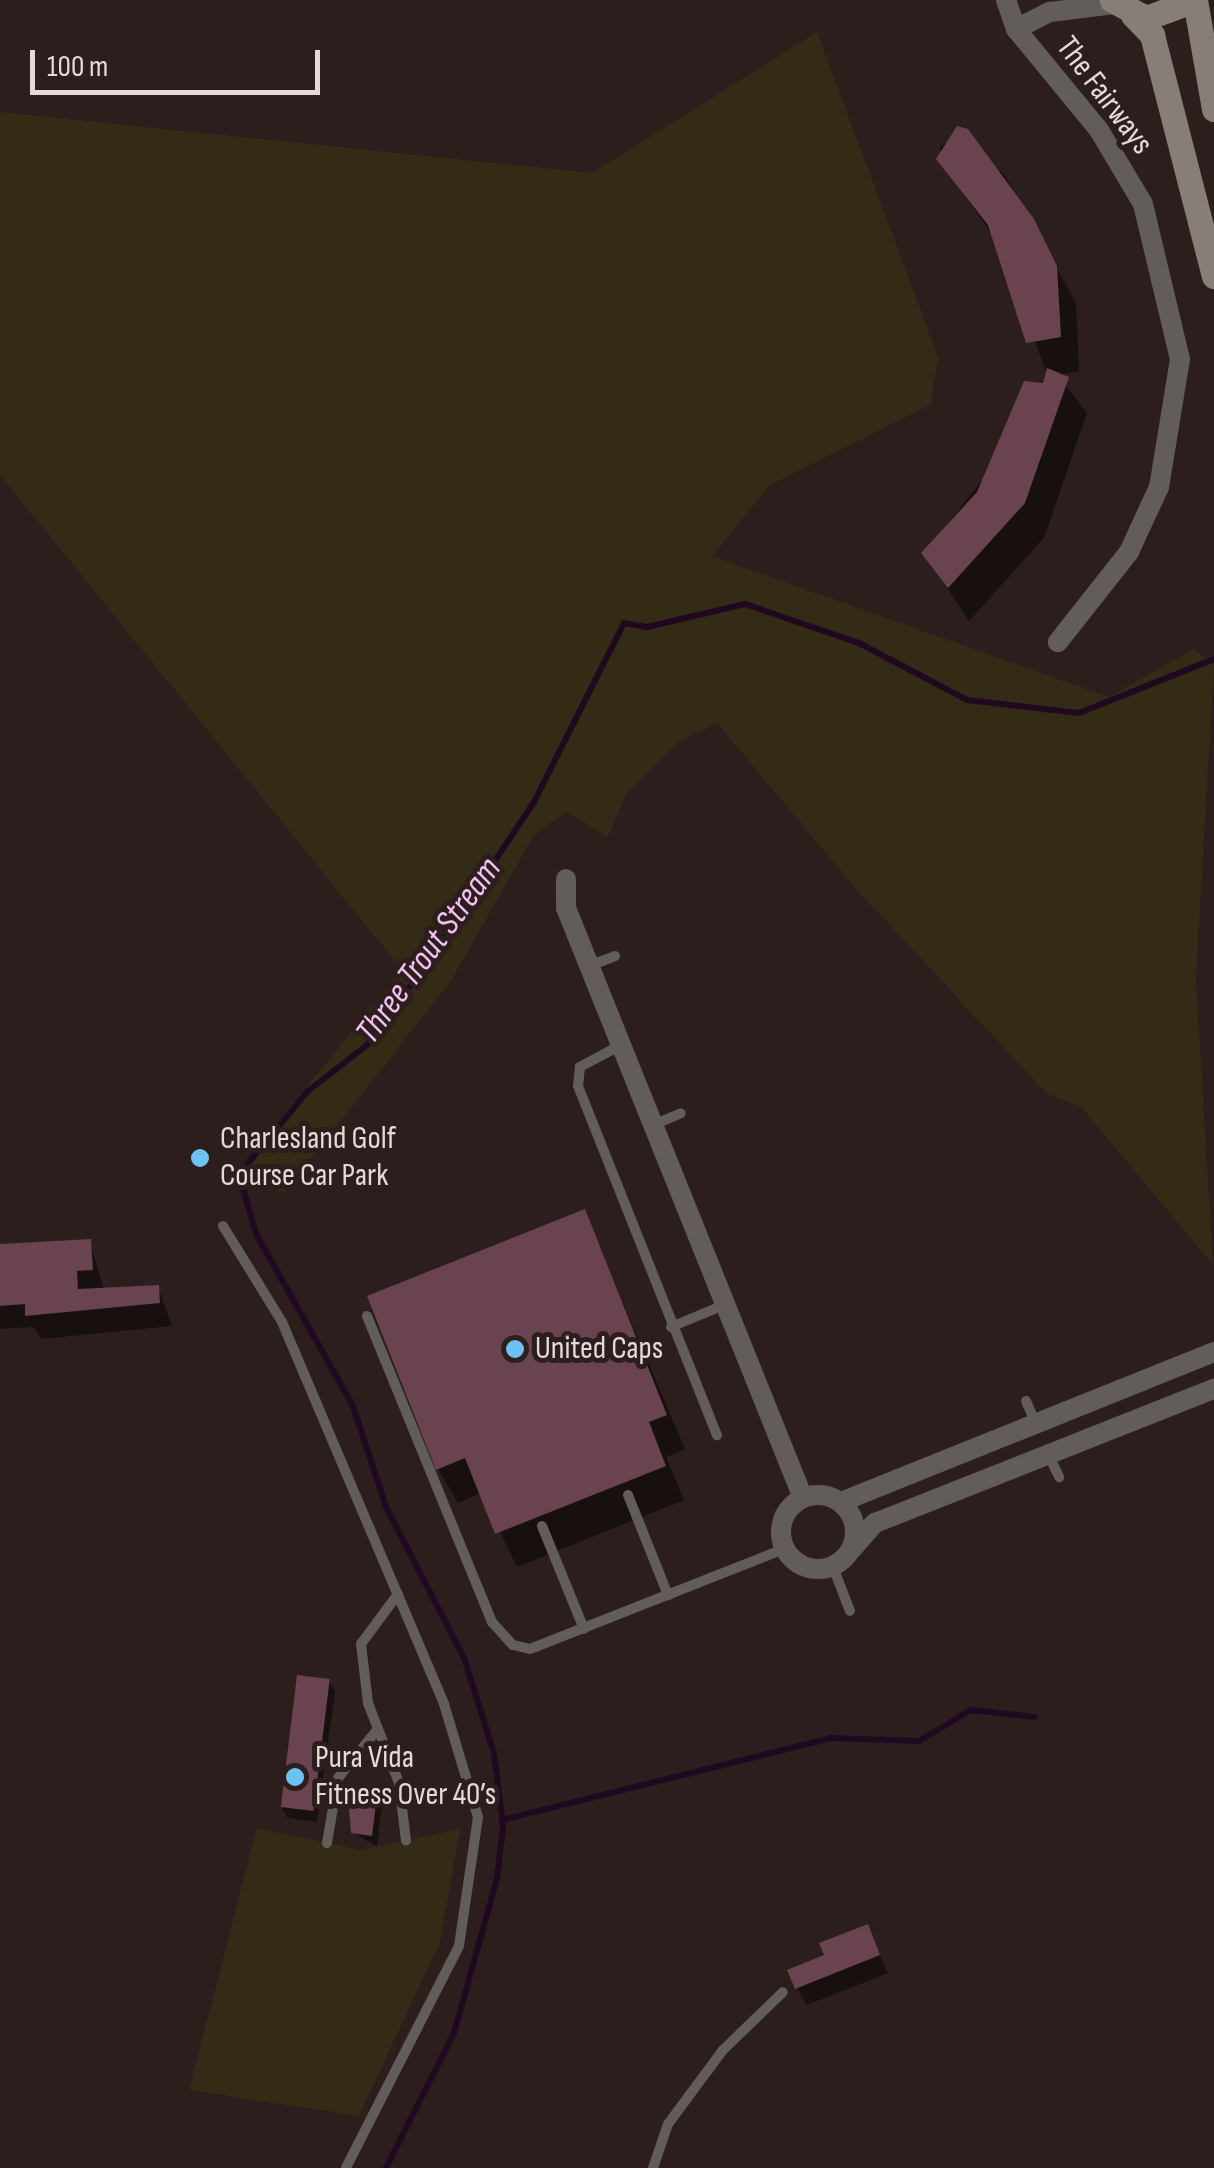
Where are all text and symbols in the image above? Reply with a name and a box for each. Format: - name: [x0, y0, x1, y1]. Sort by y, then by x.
- scale bar: [35, 30, 325, 92]
- street label: The Fairways: [1047, 30, 1161, 162]
- text: 100 m: [47, 49, 108, 85]
- water label: Three Trout Stream: [347, 850, 511, 1052]
- place label: Charlesland Golf Course Car Park: [220, 1121, 396, 1196]
- marker: Charlesland Golf Course Car Park: [189, 1147, 211, 1169]
- place label: United Caps: [535, 1330, 663, 1368]
- marker: United Caps: [504, 1338, 526, 1360]
- place label: Pura Vida Fitness Over 40’s: [315, 1740, 496, 1815]
- marker: Pura Vida Fitness Over 40’s: [284, 1766, 306, 1788]

